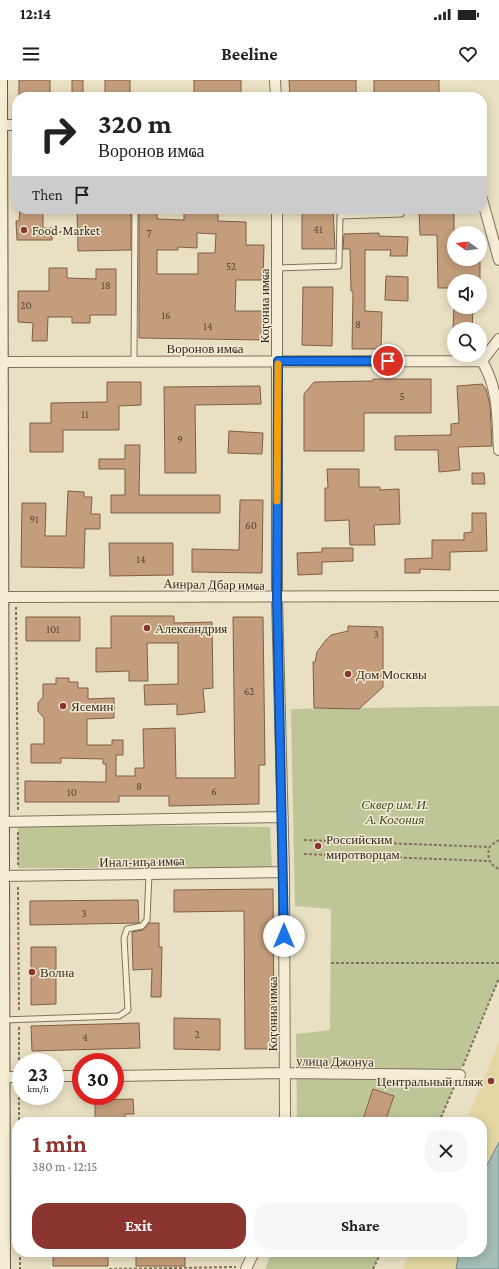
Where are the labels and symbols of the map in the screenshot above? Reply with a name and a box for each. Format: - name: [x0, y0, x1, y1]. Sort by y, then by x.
- place label: Food-Market: [32, 223, 101, 238]
- house number: 41: [313, 223, 323, 235]
- marker: Food-Market: [19, 225, 29, 235]
- north arrow: [447, 226, 487, 266]
- house number: 7: [146, 227, 152, 239]
- house number: 52: [226, 260, 236, 272]
- street label: Коӷониа имҩа: [257, 268, 272, 344]
- house number: 18: [101, 279, 111, 291]
- house number: 20: [20, 299, 32, 311]
- house number: 16: [161, 309, 171, 321]
- house number: 8: [355, 318, 361, 330]
- house number: 14: [203, 320, 213, 332]
- street label: Воронов имҩа: [167, 341, 244, 356]
- pin: [371, 344, 405, 378]
- house number: 5: [399, 390, 405, 402]
- house number: 11: [81, 408, 89, 420]
- house number: 9: [177, 433, 183, 445]
- house number: 91: [29, 513, 39, 525]
- house number: 60: [245, 519, 257, 531]
- house number: 14: [136, 553, 146, 565]
- street label: Аинрал Дбар имҩа: [163, 576, 265, 593]
- place label: Александрия: [155, 621, 227, 636]
- house number: 101: [46, 623, 60, 635]
- marker: Александрия: [142, 623, 152, 633]
- house number: 3: [373, 628, 379, 640]
- place label: Дом Москвы: [356, 667, 427, 682]
- marker: Дом Москвы: [343, 669, 353, 679]
- house number: 62: [244, 685, 254, 697]
- place label: Ясемин: [71, 699, 114, 714]
- marker: Ясемин: [58, 701, 68, 711]
- house number: 8: [136, 780, 142, 792]
- house number: 6: [211, 785, 217, 797]
- house number: 10: [67, 786, 77, 798]
- park label: Сквер им. И. А. Когония: [361, 797, 429, 827]
- place label: Российским миротворцам: [326, 832, 400, 862]
- marker: Российским миротворцам: [313, 841, 323, 851]
- street label: Инал-иҧа имҩа: [99, 853, 185, 870]
- house number: 3: [81, 907, 87, 919]
- position arrow: [263, 915, 305, 957]
- place label: Волна: [40, 965, 74, 980]
- marker: Волна: [27, 967, 37, 977]
- street label: Коӷониа имҩа: [265, 976, 280, 1052]
- house number: 2: [194, 1028, 200, 1040]
- house number: 4: [82, 1031, 88, 1043]
- speed limit sign: 30: [72, 1053, 124, 1105]
- street label: улица Джонуа: [296, 1053, 374, 1070]
- place label: Центральный пляж: [377, 1074, 484, 1089]
- marker: Центральный пляж: [486, 1076, 496, 1086]

